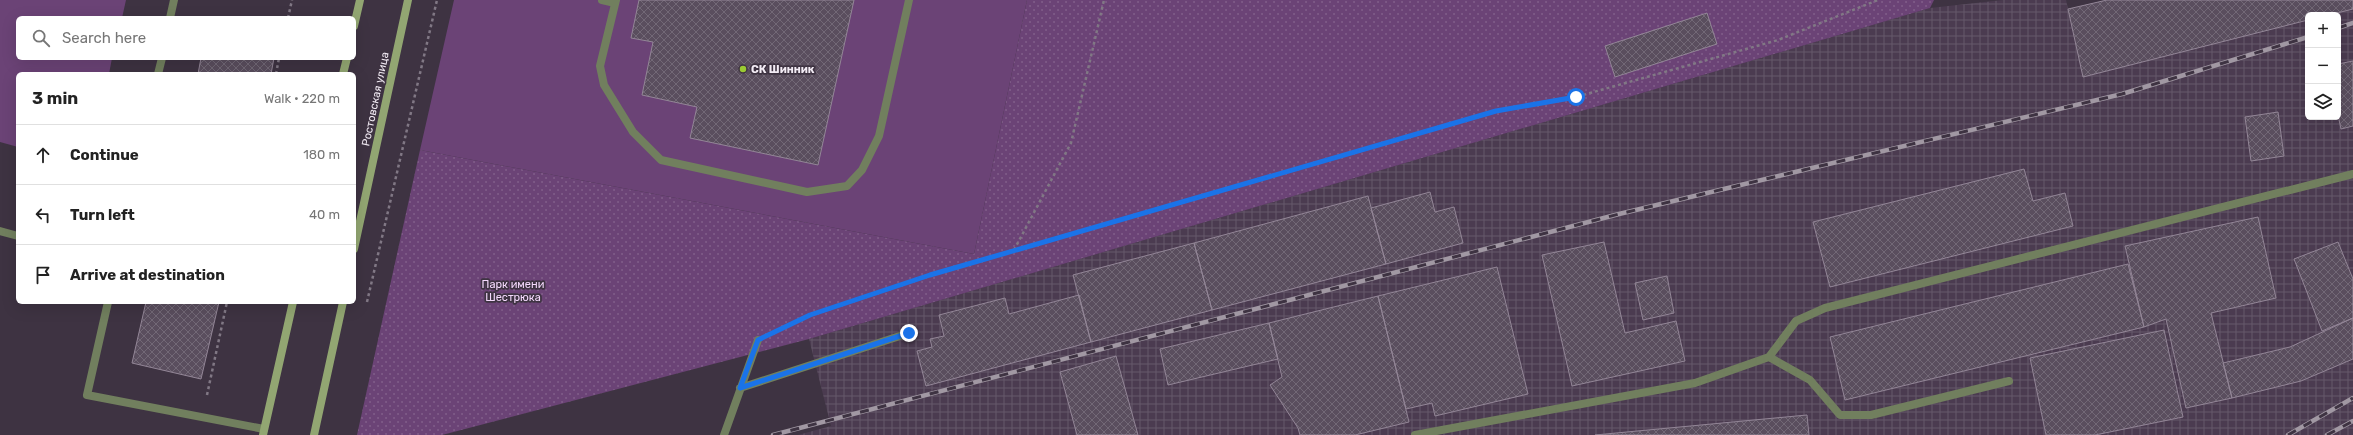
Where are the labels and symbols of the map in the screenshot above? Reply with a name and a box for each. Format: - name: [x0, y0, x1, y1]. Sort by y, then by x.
- street label: Ростовская улица: [359, 51, 392, 147]
- place label: СК Шинник: [751, 63, 815, 76]
- marker: СК Шинник: [738, 64, 748, 74]
- route start: [1567, 88, 1585, 106]
- park label: Парк имени Шестрюка: [482, 278, 544, 304]
- route end: [900, 324, 918, 342]

